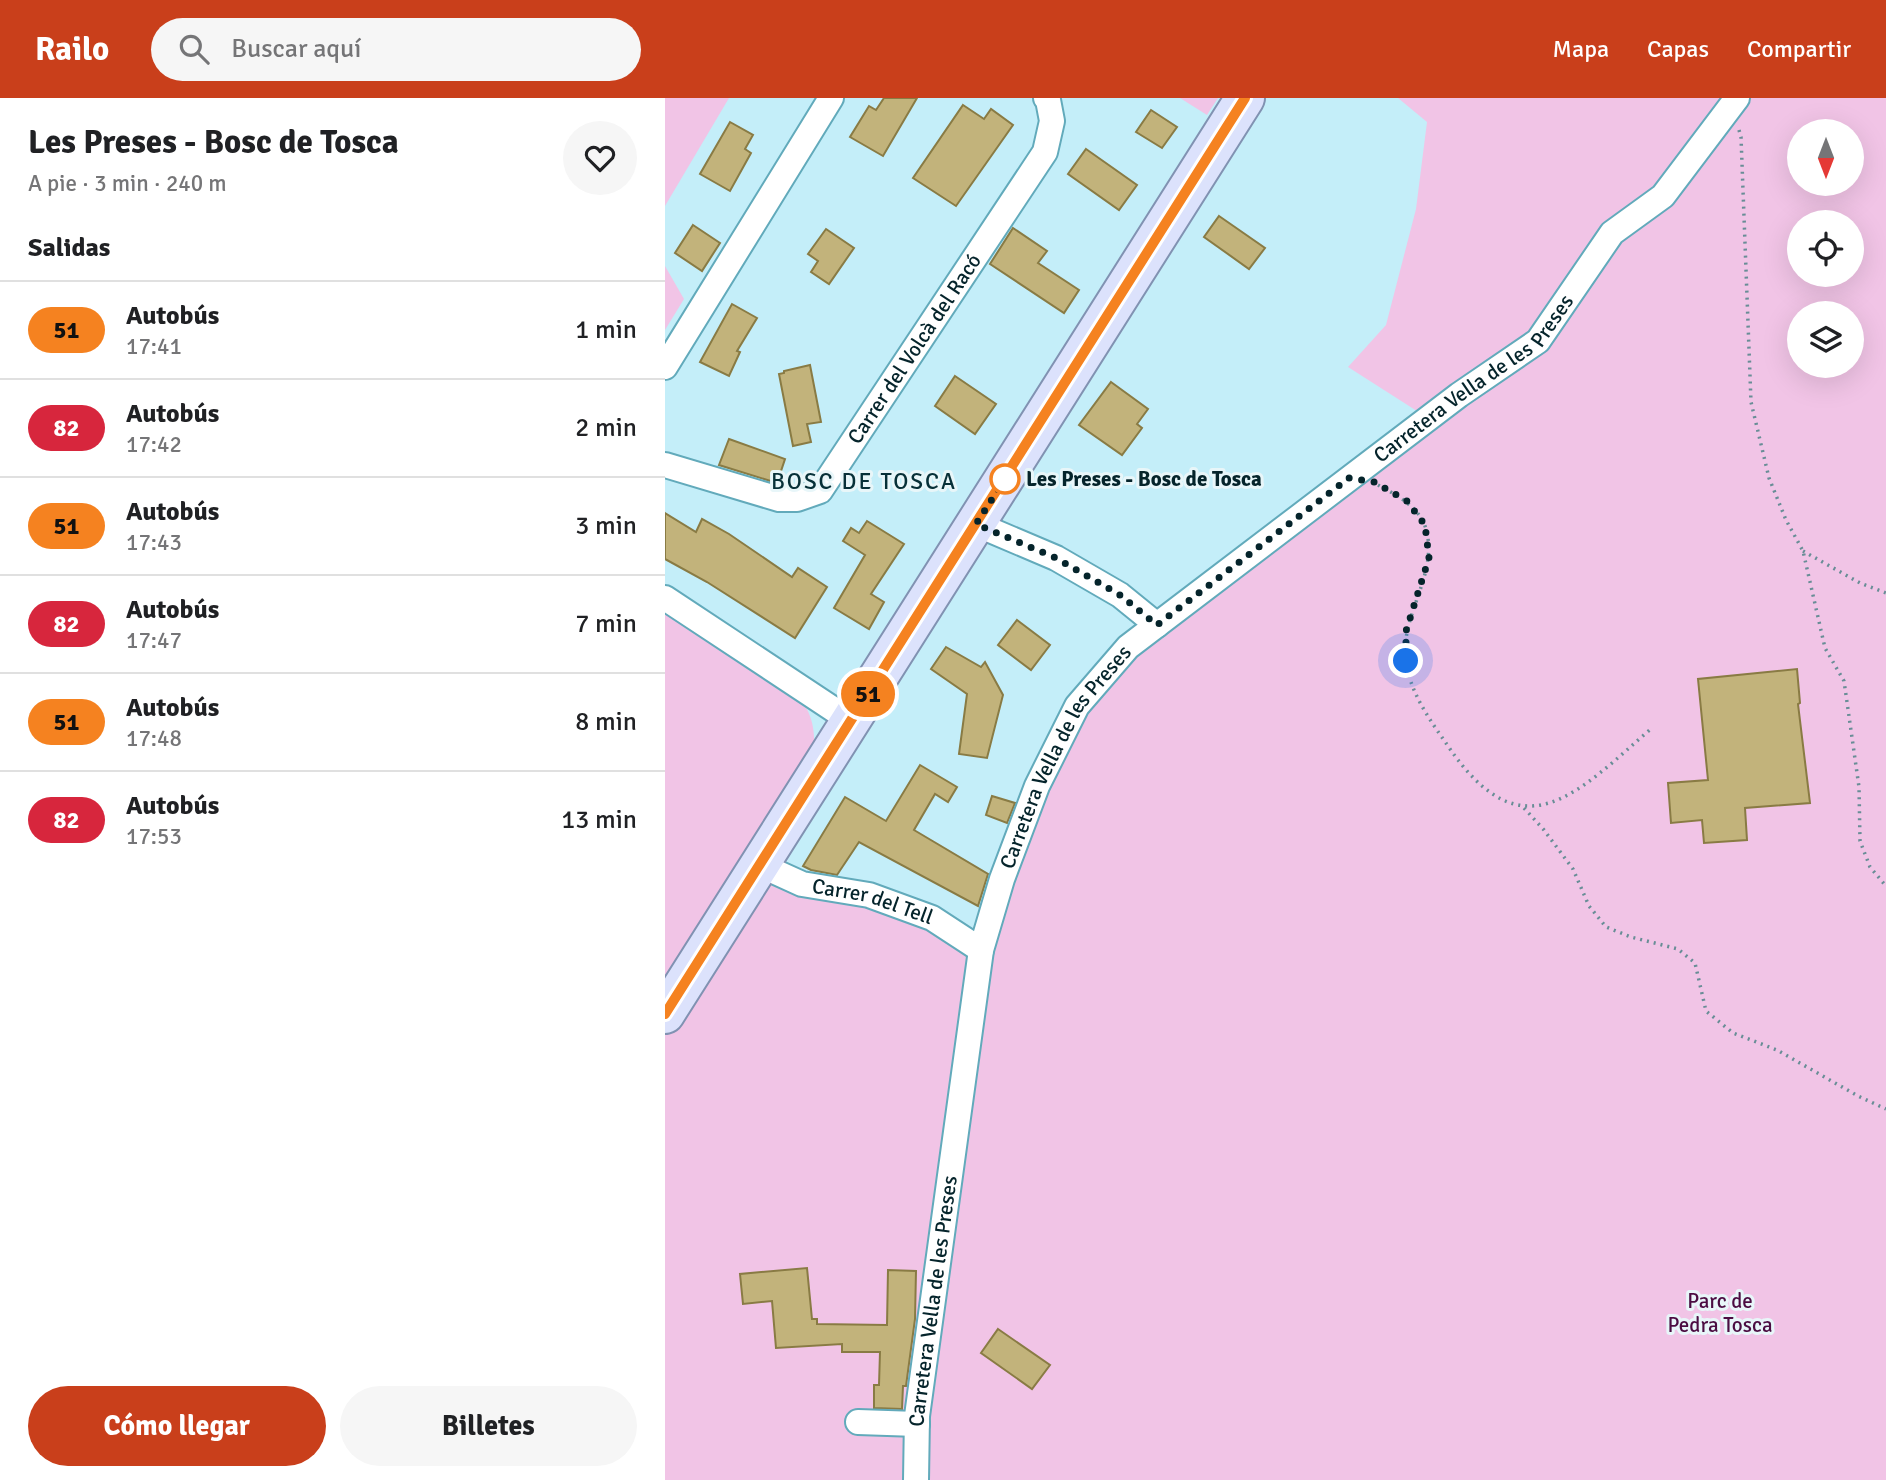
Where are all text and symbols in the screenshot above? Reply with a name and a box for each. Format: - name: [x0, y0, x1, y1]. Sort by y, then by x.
- search box: [151, 18, 641, 81]
- text: Railo: [35, 29, 109, 70]
- icon: search: [175, 30, 213, 68]
- text: Buscar aquí: [231, 33, 361, 65]
- text: Mapa: [1553, 34, 1609, 64]
- text: Capas: [1647, 34, 1709, 64]
- text: Compartir: [1747, 34, 1851, 64]
- north arrow: [1787, 119, 1864, 196]
- map controls: [1787, 119, 1864, 378]
- button: heart: [563, 121, 637, 195]
- text: Les Preses - Bosc de Tosca: [28, 122, 399, 163]
- text: A pie · 3 min · 240 m: [28, 169, 227, 198]
- button: locate: [1787, 210, 1864, 287]
- text: Salidas: [28, 232, 110, 264]
- street label: Carrer del Volcà del Racó: [842, 249, 987, 449]
- street label: Carretera Vella de les Preses: [1369, 289, 1579, 468]
- text: Autobús: [126, 300, 219, 332]
- button: layers: [1787, 301, 1864, 378]
- text: 1 min: [575, 314, 637, 346]
- text: 51: [54, 315, 79, 345]
- text: 17:41: [126, 332, 182, 361]
- text: Autobús: [126, 398, 219, 430]
- text: 2 min: [575, 412, 637, 444]
- text: 82: [54, 413, 79, 443]
- text: 17:42: [126, 430, 182, 459]
- marker: Les Preses - Bosc de Tosca: [990, 464, 1020, 494]
- place label: Les Preses - Bosc de Tosca: [1026, 466, 1262, 492]
- district label: BOSC DE TOSCA: [771, 467, 957, 496]
- text: Autobús: [126, 496, 219, 528]
- text: 3 min: [575, 510, 637, 542]
- text: 51: [54, 511, 79, 541]
- text: 17:43: [126, 528, 182, 557]
- text: Autobús: [126, 594, 219, 626]
- text: 7 min: [575, 608, 637, 640]
- text: 82: [54, 609, 79, 639]
- text: 17:47: [126, 626, 182, 655]
- street label: Carretera Vella de les Preses: [994, 640, 1137, 872]
- your location: [1388, 643, 1423, 678]
- line badge: 51: [837, 671, 899, 717]
- text: 51: [855, 679, 881, 709]
- text: Autobús: [126, 692, 219, 724]
- text: 8 min: [575, 706, 637, 738]
- text: 51: [54, 707, 79, 737]
- text: 17:48: [126, 724, 182, 753]
- text: Autobús: [126, 790, 219, 822]
- text: 13 min: [561, 804, 637, 836]
- text: 82: [54, 805, 79, 835]
- text: 17:53: [126, 822, 182, 851]
- street label: Carrer del Tell: [810, 873, 937, 930]
- street label: Carretera Vella de les Preses: [904, 1174, 963, 1427]
- park label: Parc de Pedra Tosca: [1667, 1288, 1773, 1338]
- button: Cómo llegar: [28, 1386, 326, 1466]
- button: Billetes: [340, 1386, 637, 1466]

